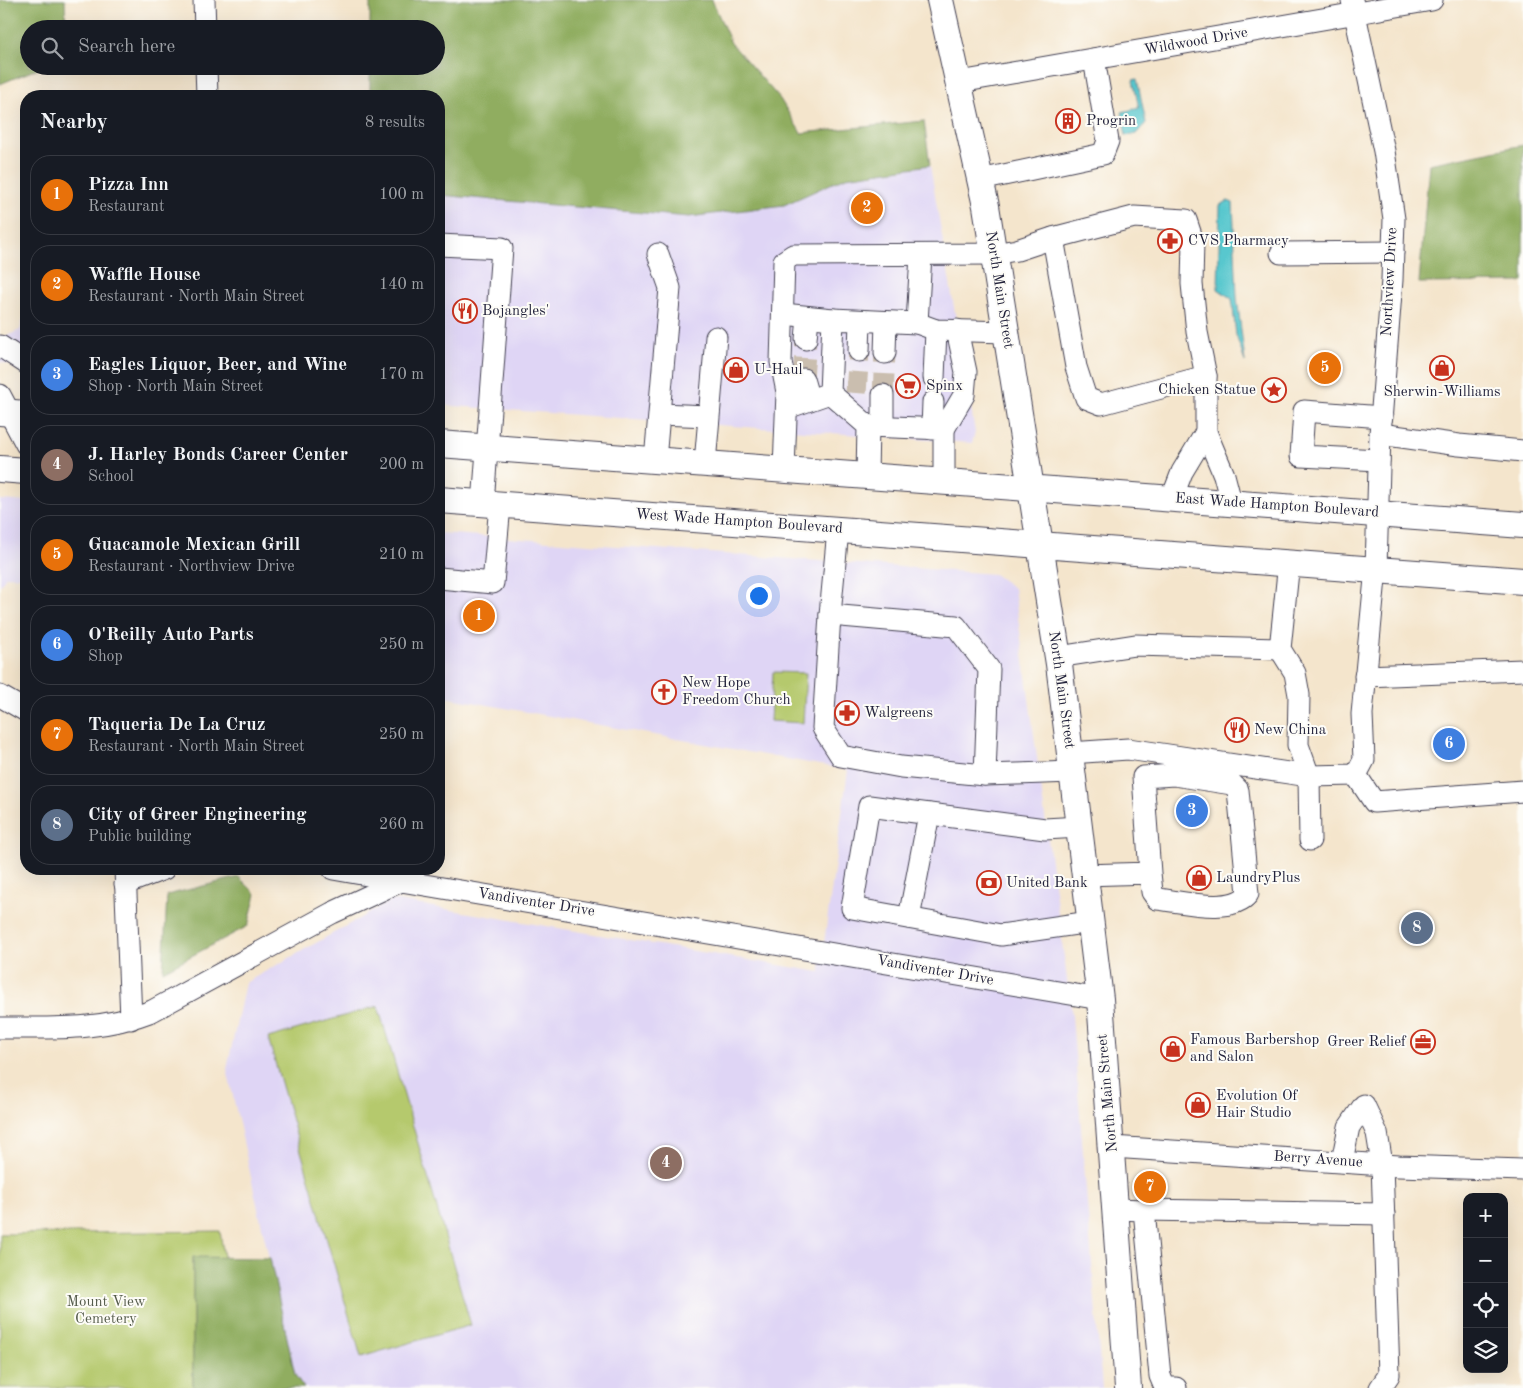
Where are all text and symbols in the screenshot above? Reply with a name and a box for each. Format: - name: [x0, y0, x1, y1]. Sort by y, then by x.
- search box: [20, 20, 445, 75]
- street label: Wildwood Drive: [1143, 25, 1249, 59]
- icon: search: [38, 34, 66, 62]
- text: Search here: [78, 38, 175, 57]
- building icon: Progrin: [1055, 108, 1081, 134]
- text: Nearby: [40, 112, 108, 133]
- place label: Progrin: [1086, 114, 1136, 129]
- text: 8 results: [365, 115, 425, 131]
- text: Pizza Inn: [88, 176, 169, 195]
- text: 1: [52, 187, 62, 203]
- text: 100 m: [379, 187, 424, 203]
- pin: 2: [851, 189, 883, 227]
- text: Restaurant: [88, 199, 165, 215]
- street label: Northview Drive: [1380, 227, 1400, 337]
- pharmacy icon: CVS Pharmacy: [1157, 228, 1183, 254]
- street label: North Main Street: [982, 230, 1016, 350]
- place label: CVS Pharmacy: [1188, 234, 1289, 249]
- text: Waffle House: [88, 266, 201, 285]
- text: 2: [52, 277, 62, 293]
- text: 140 m: [379, 277, 424, 293]
- text: Restaurant · North Main Street: [88, 289, 305, 305]
- restaurant icon: Bojangles': [452, 298, 478, 324]
- place label: Bojangles': [482, 304, 549, 319]
- pin: 5: [1309, 349, 1341, 387]
- shop icon: Sherwin-Williams: [1429, 355, 1455, 381]
- text: Eagles Liquor, Beer, and Wine: [88, 356, 347, 375]
- shop icon: U-Haul: [723, 357, 749, 383]
- place label: U-Haul: [754, 363, 803, 378]
- text: 3: [52, 367, 62, 383]
- text: 170 m: [379, 367, 424, 383]
- supermarket icon: Spinx: [895, 373, 921, 399]
- place icon: Chicken Statue: [1261, 377, 1287, 403]
- text: Shop · North Main Street: [88, 379, 263, 395]
- place label: Spinx: [926, 379, 963, 394]
- place label: Chicken Statue: [1158, 383, 1256, 398]
- place label: Sherwin-Williams: [1383, 385, 1501, 400]
- text: J. Harley Bonds Career Center: [88, 446, 348, 465]
- text: 4: [52, 457, 62, 473]
- text: 200 m: [379, 457, 424, 473]
- text: School: [88, 469, 134, 485]
- street label: East Wade Hampton Boulevard: [1175, 491, 1380, 521]
- street label: West Wade Hampton Boulevard: [635, 507, 843, 537]
- text: Guacamole Mexican Grill: [88, 536, 300, 555]
- text: 5: [52, 547, 62, 563]
- text: 210 m: [379, 547, 424, 563]
- text: Restaurant · Northview Drive: [88, 559, 295, 575]
- your location: [746, 583, 772, 609]
- pin: 1: [463, 597, 495, 635]
- text: O'Reilly Auto Parts: [88, 626, 254, 645]
- street label: North Main Street: [1045, 630, 1077, 750]
- text: 6: [52, 637, 62, 653]
- text: 250 m: [379, 637, 424, 653]
- text: Shop: [88, 649, 123, 665]
- place label: New Hope Freedom Church: [682, 676, 791, 708]
- church icon: New Hope Freedom Church: [651, 679, 677, 705]
- pharmacy icon: Walgreens: [834, 700, 860, 726]
- place label: Walgreens: [864, 706, 933, 721]
- text: Taqueria De La Cruz: [88, 716, 265, 735]
- restaurant icon: New China: [1224, 717, 1250, 743]
- place label: New China: [1254, 723, 1327, 738]
- pin: 6: [1433, 725, 1465, 763]
- text: 7: [52, 727, 62, 743]
- text: 250 m: [379, 727, 424, 743]
- text: Restaurant · North Main Street: [88, 739, 305, 755]
- pin: 3: [1176, 792, 1208, 830]
- text: City of Greer Engineering: [88, 806, 307, 825]
- text: 8: [52, 817, 62, 833]
- text: 260 m: [379, 817, 424, 833]
- text: Public building: [88, 829, 191, 845]
- shop icon: LaundryPlus: [1186, 865, 1212, 891]
- bank icon: United Bank: [976, 870, 1002, 896]
- place label: LaundryPlus: [1216, 871, 1300, 886]
- place label: United Bank: [1006, 876, 1088, 891]
- street label: Vandiventer Drive: [476, 886, 596, 920]
- pin: 8: [1401, 909, 1433, 947]
- street label: Vandiventer Drive: [875, 953, 995, 989]
- office icon: Greer Relief: [1410, 1029, 1436, 1055]
- street label: North Main Street: [1095, 1033, 1121, 1153]
- place label: Famous Barbershop and Salon: [1190, 1033, 1319, 1065]
- place label: Greer Relief: [1327, 1035, 1407, 1050]
- shop icon: Famous Barbershop and Salon: [1160, 1036, 1186, 1062]
- place label: Evolution Of Hair Studio: [1216, 1089, 1299, 1121]
- shop icon: Evolution Of Hair Studio: [1185, 1092, 1211, 1118]
- pin: 4: [650, 1144, 682, 1182]
- street label: Berry Avenue: [1273, 1149, 1363, 1171]
- pin: 7: [1134, 1168, 1166, 1206]
- map controls: [1463, 1193, 1508, 1373]
- button: +: [1463, 1193, 1508, 1238]
- button: −: [1463, 1238, 1508, 1283]
- button: locate: [1463, 1283, 1508, 1328]
- park label: Mount View Cemetery: [66, 1295, 146, 1327]
- button: layers: [1463, 1328, 1508, 1373]

